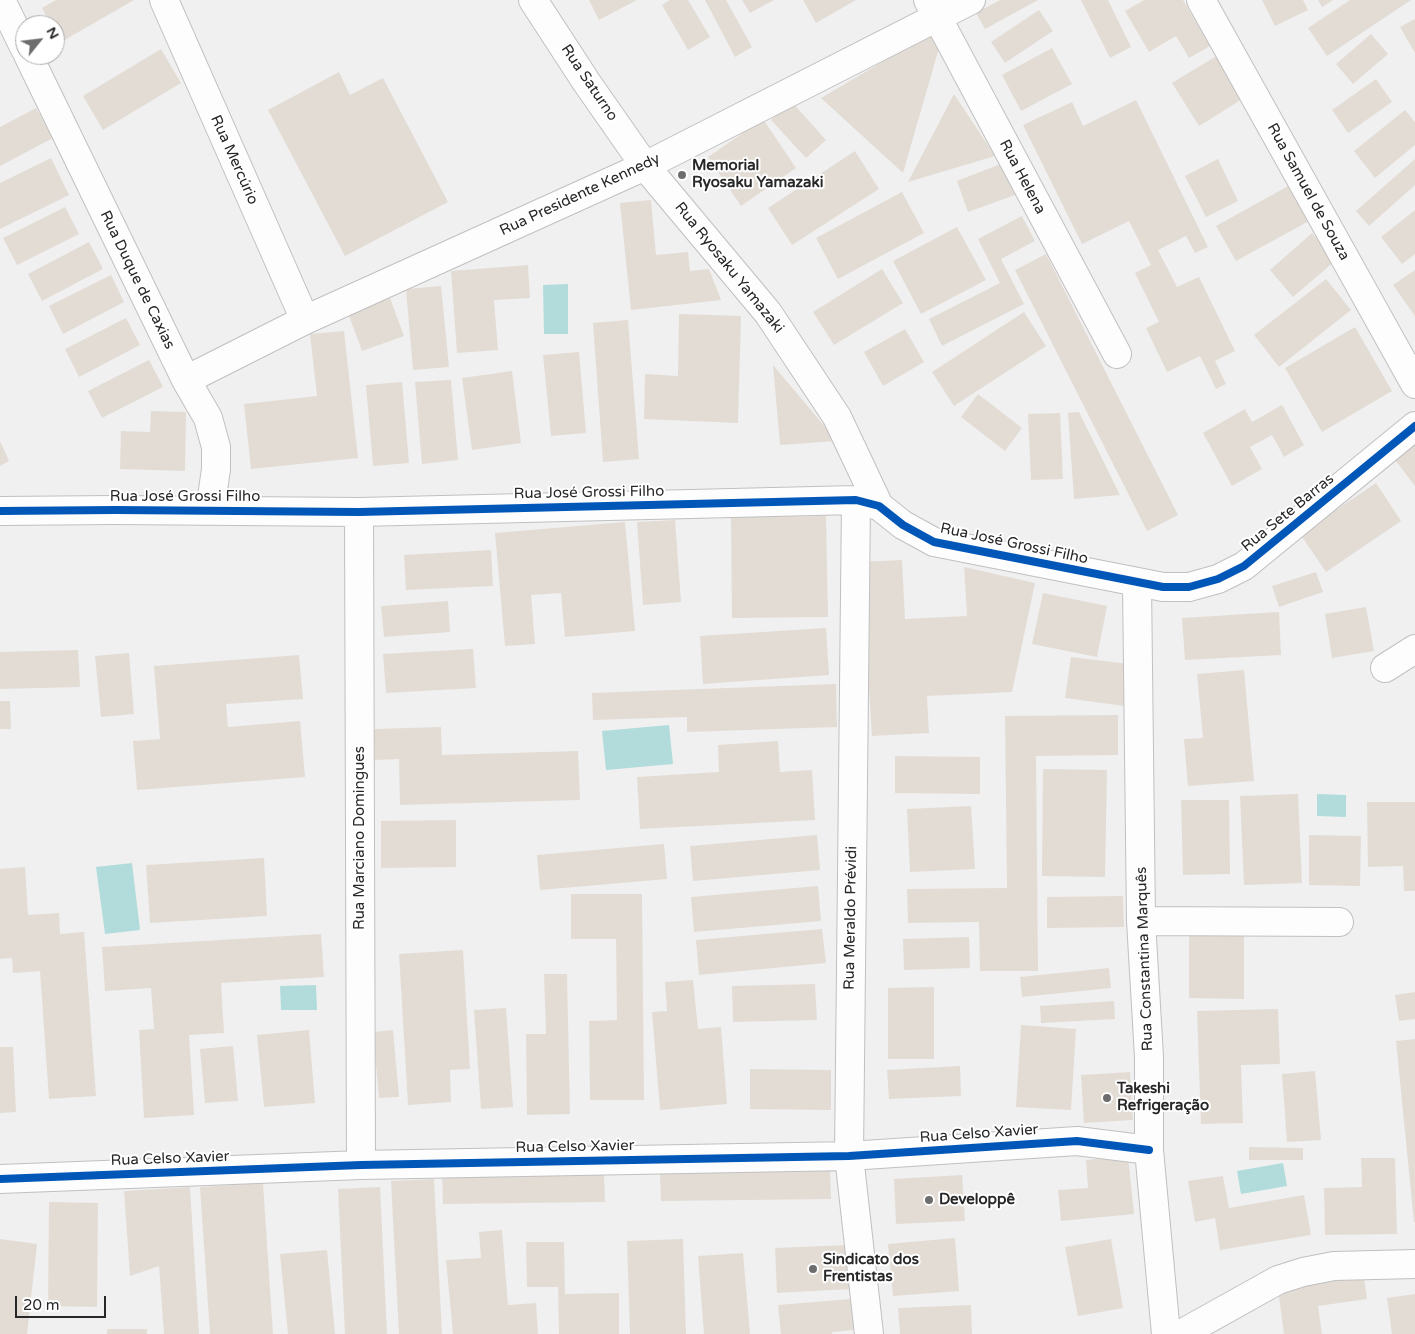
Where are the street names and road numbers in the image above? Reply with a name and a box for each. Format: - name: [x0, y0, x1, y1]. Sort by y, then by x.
- street label: Rua Saturno: [557, 41, 621, 125]
- street label: Rua Mercúrio: [206, 112, 262, 208]
- street label: Rua Samuel de Souza: [1263, 120, 1353, 264]
- street label: Rua Helena: [995, 137, 1049, 217]
- street label: Rua Presidente Kennedy: [497, 150, 663, 240]
- street label: Rua Ryosaku Yamazaki: [671, 199, 787, 337]
- street label: Rua Duque de Caxias: [96, 208, 178, 352]
- street label: Rua Sete Barras: [1238, 470, 1338, 556]
- street label: Rua José Grossi Filho: [514, 483, 664, 503]
- street label: Rua José Grossi Filho: [110, 488, 260, 506]
- street label: Rua José Grossi Filho: [938, 520, 1090, 568]
- street label: Rua Marciano Domingues: [351, 746, 369, 930]
- street label: Rua Meraldo Prévidi: [841, 846, 861, 990]
- street label: Rua Constantina Marquês: [1133, 866, 1157, 1052]
- street label: Rua Celso Xavier: [919, 1121, 1039, 1147]
- street label: Rua Celso Xavier: [515, 1137, 635, 1157]
- street label: Rua Celso Xavier: [110, 1148, 230, 1170]

